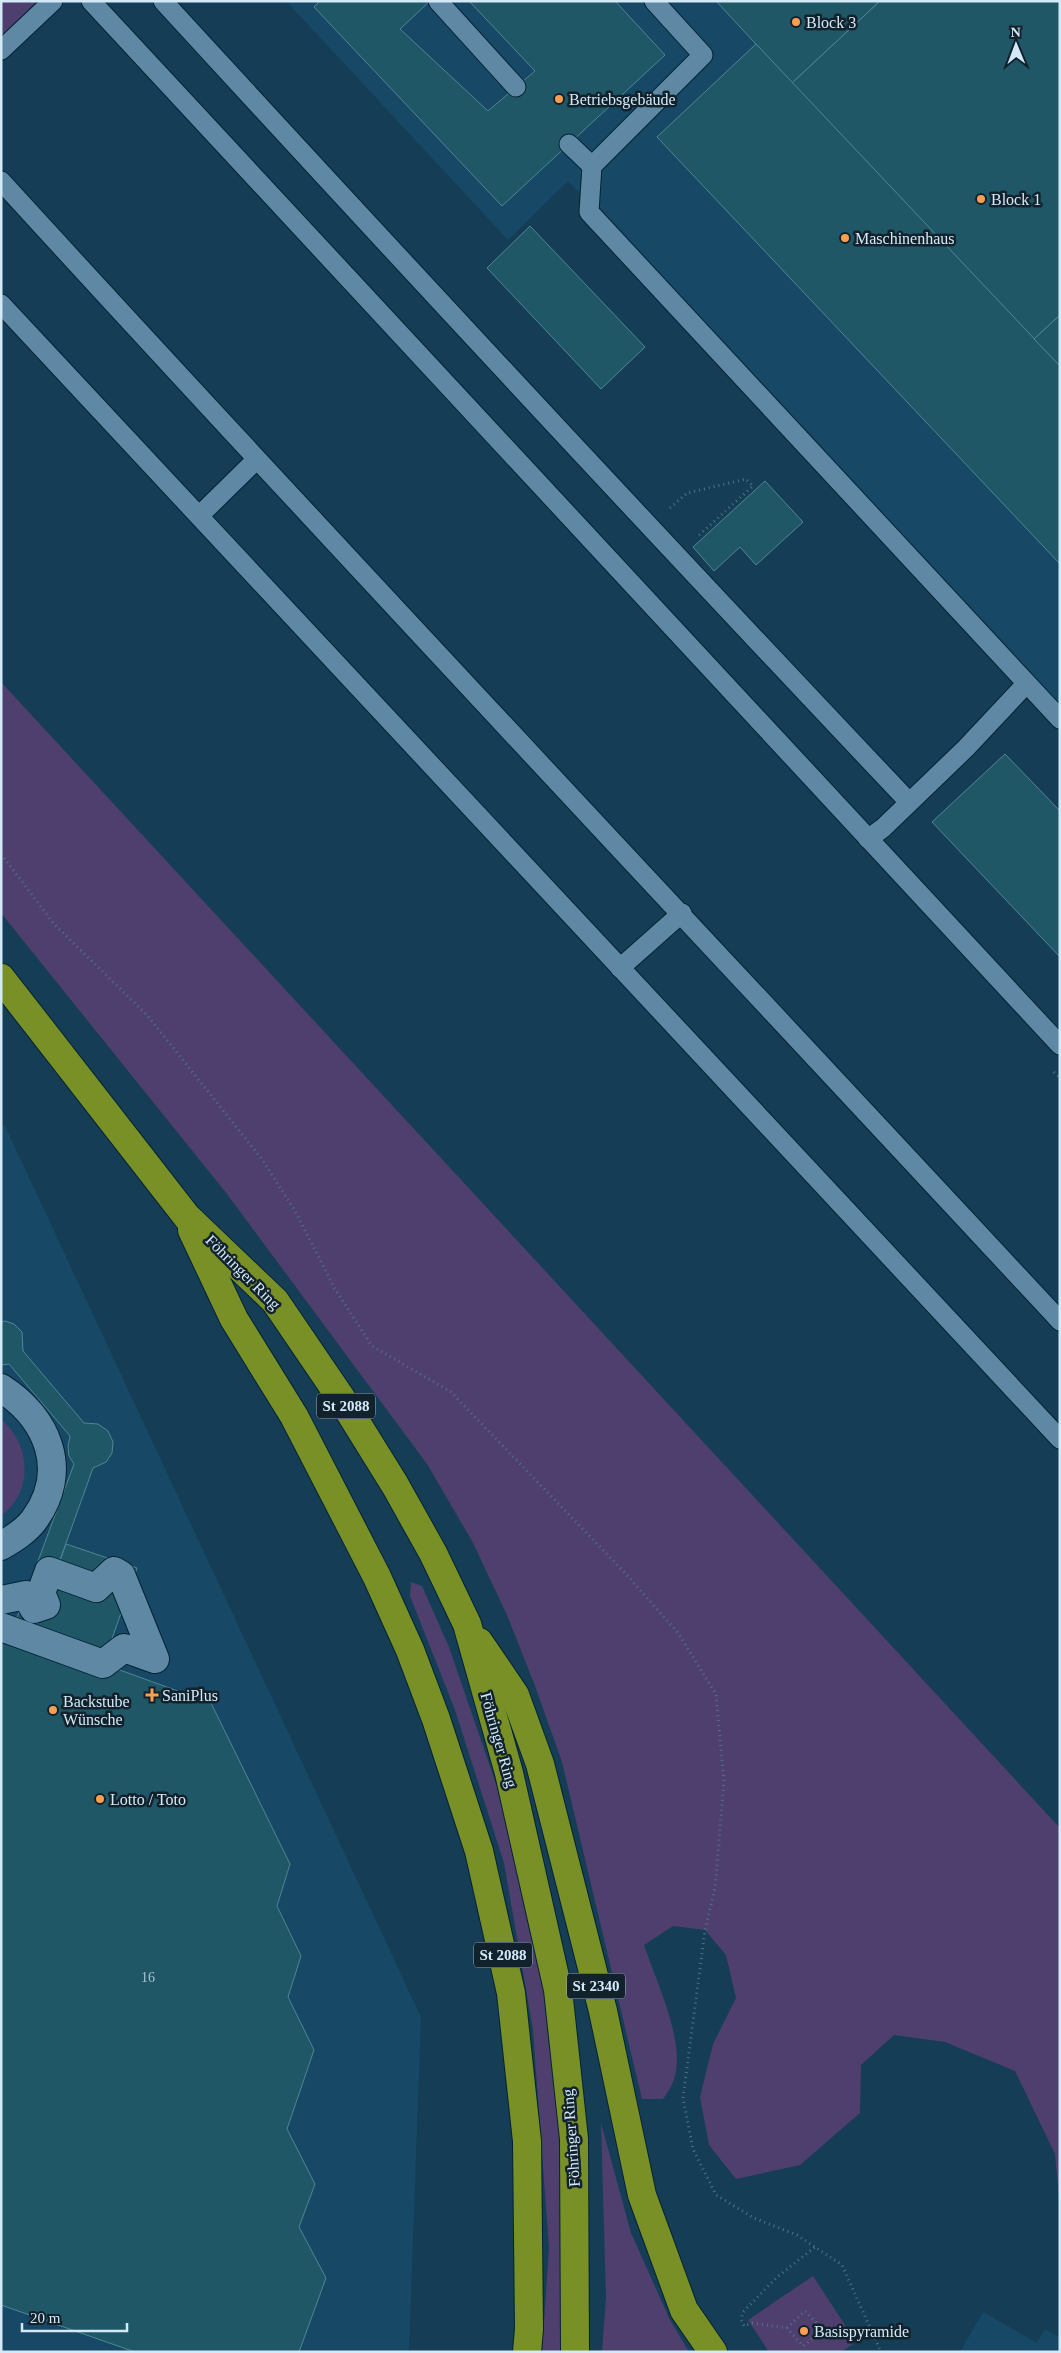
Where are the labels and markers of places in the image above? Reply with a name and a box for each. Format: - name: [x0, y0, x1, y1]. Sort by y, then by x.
- place label: Block 3: [806, 14, 856, 31]
- marker: Block 3: [790, 16, 802, 28]
- place label: Betriebsgebäude: [569, 91, 676, 109]
- marker: Betriebsgebäude: [553, 93, 565, 105]
- place label: Block 1: [991, 191, 1041, 208]
- marker: Block 1: [975, 193, 987, 205]
- place label: Maschinenhaus: [855, 230, 955, 247]
- marker: Maschinenhaus: [839, 232, 851, 244]
- place label: SaniPlus: [162, 1687, 218, 1704]
- marker: SaniPlus: [146, 1689, 158, 1701]
- place label: Backstube Wünsche: [63, 1693, 130, 1728]
- marker: Backstube Wünsche: [47, 1704, 59, 1716]
- place label: Lotto / Toto: [110, 1791, 186, 1808]
- marker: Lotto / Toto: [94, 1793, 106, 1805]
- place label: Basispyramide: [814, 2323, 909, 2341]
- marker: Basispyramide: [798, 2325, 810, 2337]

